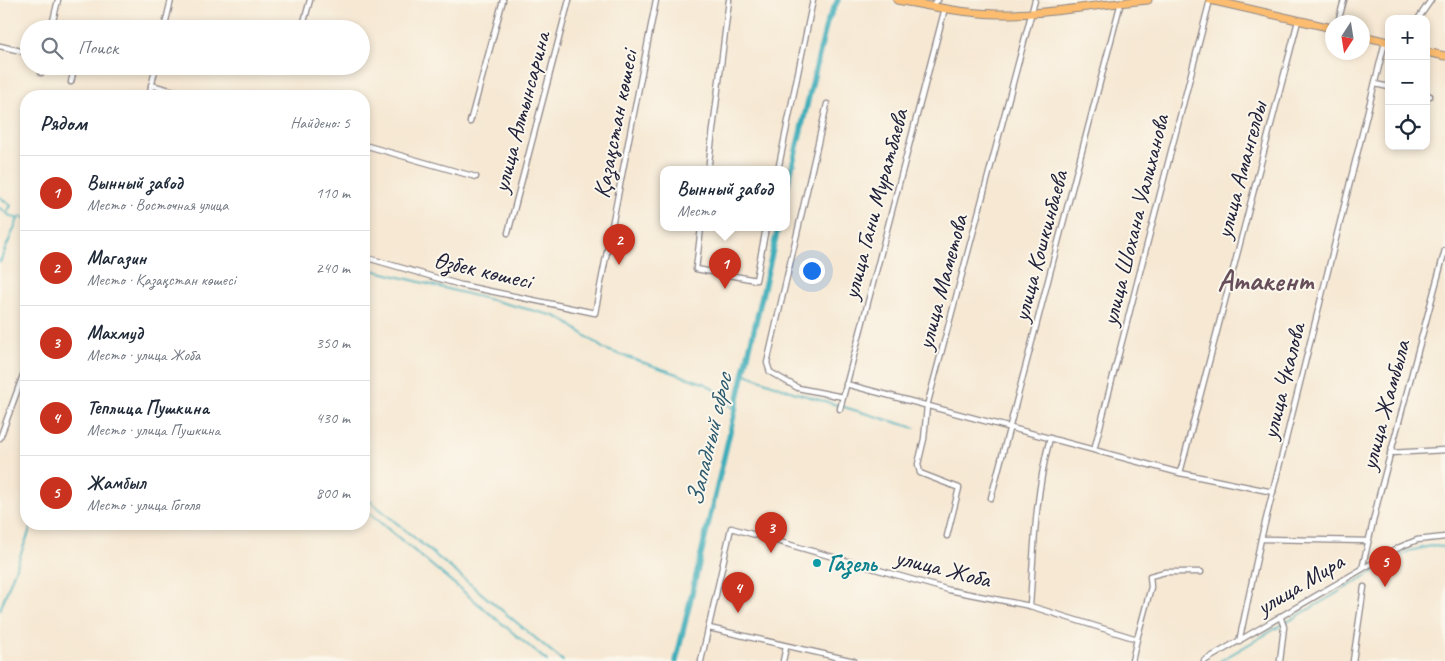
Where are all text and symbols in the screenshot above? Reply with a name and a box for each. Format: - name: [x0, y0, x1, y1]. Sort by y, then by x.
- north arrow: [1325, 15, 1370, 60]
- map controls: [1385, 15, 1430, 150]
- button: +: [1385, 15, 1430, 60]
- search box: [20, 20, 370, 75]
- street label: улица Алтынсарина: [485, 26, 557, 197]
- icon: search: [38, 34, 66, 62]
- text: Поиск: [78, 36, 118, 60]
- street label: Қазақстан көшесі: [586, 45, 646, 201]
- button: −: [1385, 60, 1430, 105]
- street label: улица Амангелды: [1208, 96, 1274, 244]
- street label: улица Гани Муратбаева: [835, 104, 915, 304]
- button: locate: [1385, 105, 1430, 150]
- text: Рядом: [40, 110, 87, 136]
- street label: улица Шохана Уалиханова: [1094, 110, 1176, 330]
- text: Найдено: 5: [290, 113, 350, 133]
- popup: [660, 166, 790, 231]
- street label: улица Кошкинбаева: [1005, 166, 1075, 327]
- text: Вынный завод: [87, 171, 183, 195]
- text: Вынный завод: [677, 177, 773, 201]
- text: 1: [52, 183, 60, 203]
- text: 110 m: [316, 183, 350, 203]
- text: Место · Восточная улица: [87, 195, 228, 215]
- text: Место: [677, 201, 715, 221]
- street label: улица Маметова: [909, 210, 975, 355]
- pin: 2: [603, 224, 635, 265]
- street label: Өзбек көшесі: [431, 244, 537, 297]
- text: Магазин: [87, 246, 146, 270]
- pin: 1: [709, 248, 741, 289]
- text: 2: [52, 258, 60, 278]
- text: 240 m: [316, 258, 350, 278]
- your location: [799, 258, 825, 284]
- district label: Атакент: [1217, 262, 1315, 299]
- text: Место · Қазақстан көшесі: [87, 270, 236, 290]
- street label: улица Чкалова: [1254, 318, 1312, 444]
- text: Махмуд: [87, 321, 143, 345]
- text: 3: [52, 333, 60, 353]
- text: 350 m: [316, 333, 350, 353]
- street label: улица Жамбыла: [1353, 335, 1417, 475]
- text: Место · улица Жоба: [87, 345, 200, 365]
- water label: Западный сброс: [678, 368, 740, 509]
- text: Теплица Пушкина: [87, 396, 209, 420]
- text: 4: [52, 408, 60, 428]
- text: 430 m: [316, 408, 350, 428]
- text: Место · улица Пушкина: [87, 420, 220, 440]
- text: Жамбыл: [87, 471, 146, 495]
- text: 5: [53, 483, 59, 503]
- text: 800 m: [316, 483, 350, 503]
- text: Место · улица Гоголя: [87, 495, 200, 515]
- pin: 3: [755, 512, 787, 553]
- street label: улица Жоба: [890, 541, 995, 595]
- street label: улица Мира: [1249, 546, 1350, 623]
- pin: 5: [1369, 546, 1401, 587]
- place label: Газель: [827, 548, 879, 579]
- marker: Газель: [811, 557, 823, 569]
- pin: 4: [722, 572, 754, 613]

